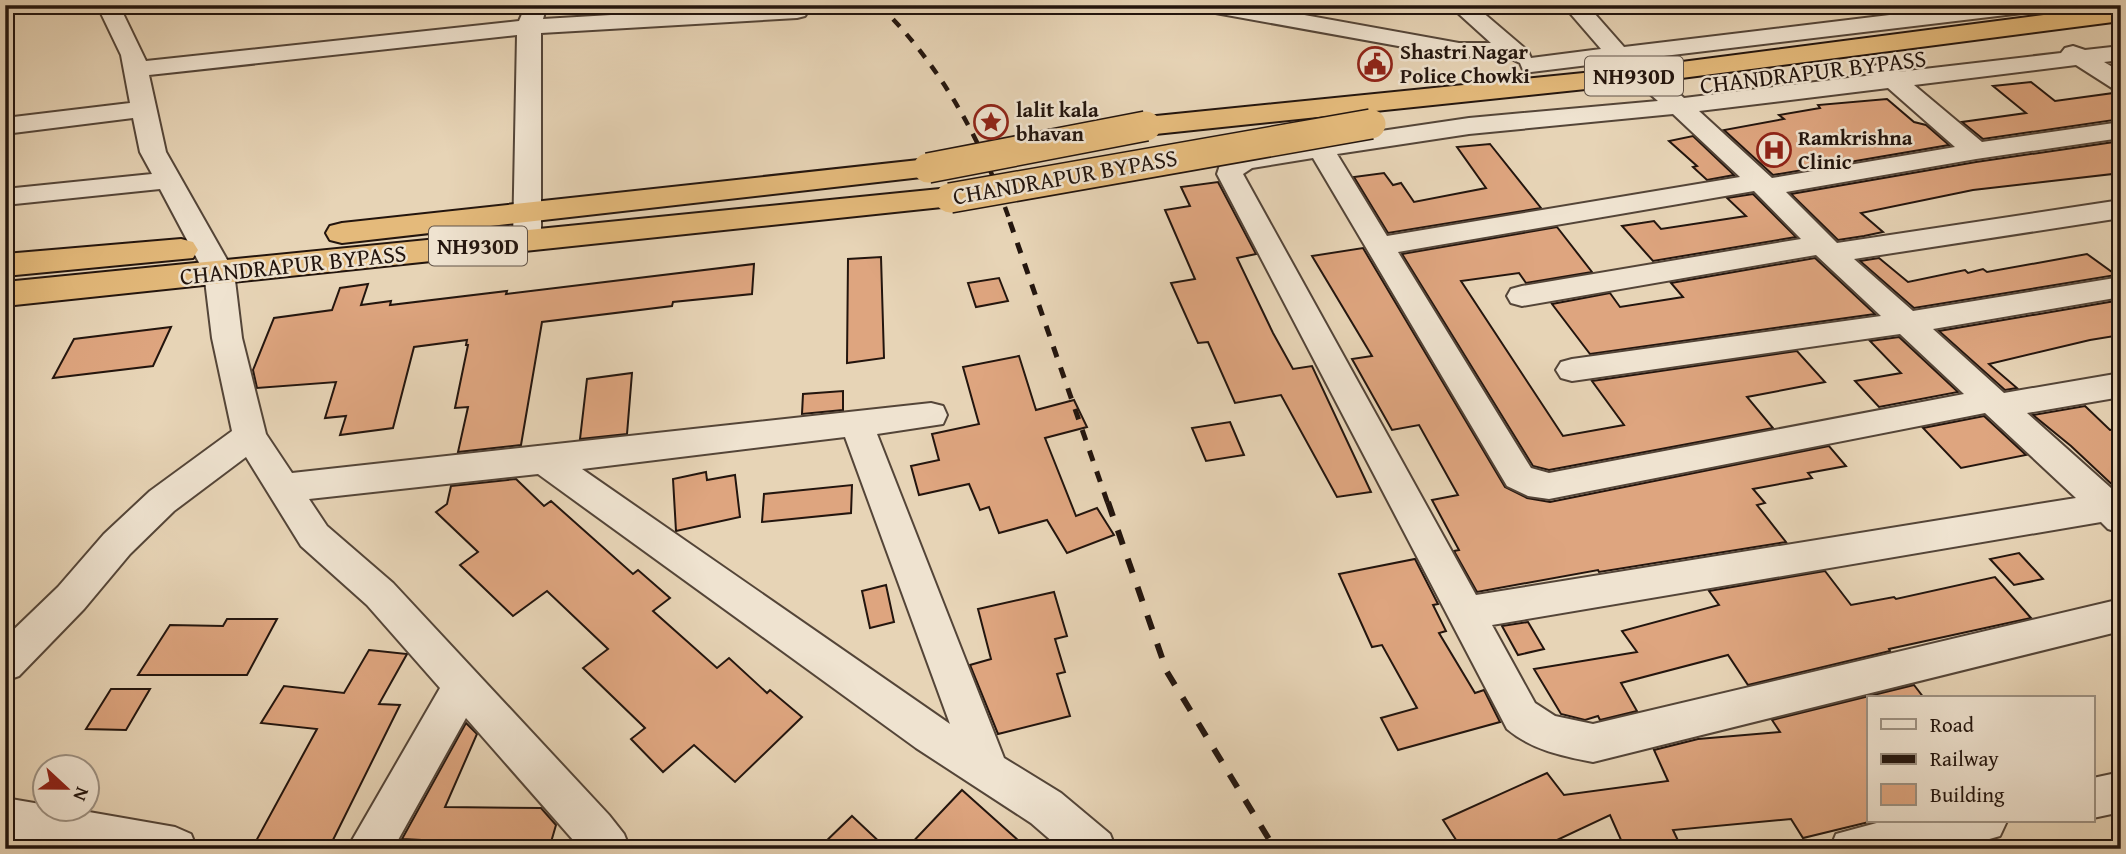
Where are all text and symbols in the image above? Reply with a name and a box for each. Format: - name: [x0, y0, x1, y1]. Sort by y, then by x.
- place label: Shastri Nagar Police Chowki: [1400, 36, 1530, 91]
- street label: CHANDRAPUR BYPASS: [1698, 40, 1928, 103]
- public building icon: Shastri Nagar Police Chowki: [1356, 45, 1394, 83]
- road number: NH930D: [1585, 57, 1683, 96]
- place label: lalit kala bhavan: [1016, 94, 1099, 149]
- place icon: lalit kala bhavan: [972, 103, 1010, 141]
- place label: Ramkrishna Clinic: [1798, 122, 1913, 177]
- hospital icon: Ramkrishna Clinic: [1755, 131, 1793, 169]
- street label: CHANDRAPUR BYPASS: [950, 140, 1180, 213]
- road number: NH930D: [429, 227, 527, 266]
- street label: CHANDRAPUR BYPASS: [178, 235, 408, 294]
- legend: [1867, 696, 2094, 822]
- text: Road: [1930, 709, 1975, 740]
- text: Railway: [1930, 743, 1999, 774]
- north arrow: [32, 752, 102, 822]
- text: Building: [1930, 779, 2005, 810]
- text: N: [66, 783, 97, 806]

